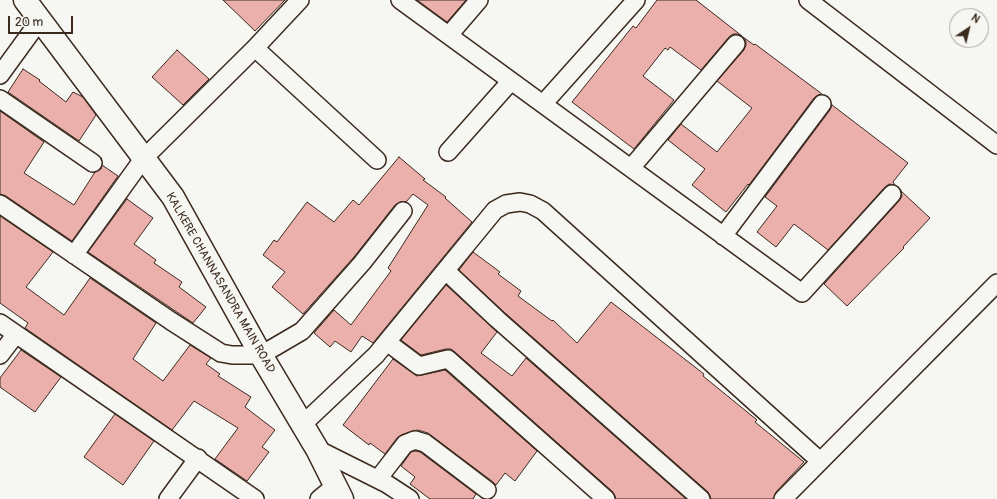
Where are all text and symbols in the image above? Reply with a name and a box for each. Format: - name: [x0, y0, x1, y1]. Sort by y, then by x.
- scale bar: [10, 8, 75, 34]
- north arrow: [949, 8, 989, 48]
- text: N: [969, 11, 982, 26]
- text: 20 m: [15, 15, 43, 30]
- street label: KALKERE CHANNASANDRA MAIN ROAD: [162, 190, 278, 376]

